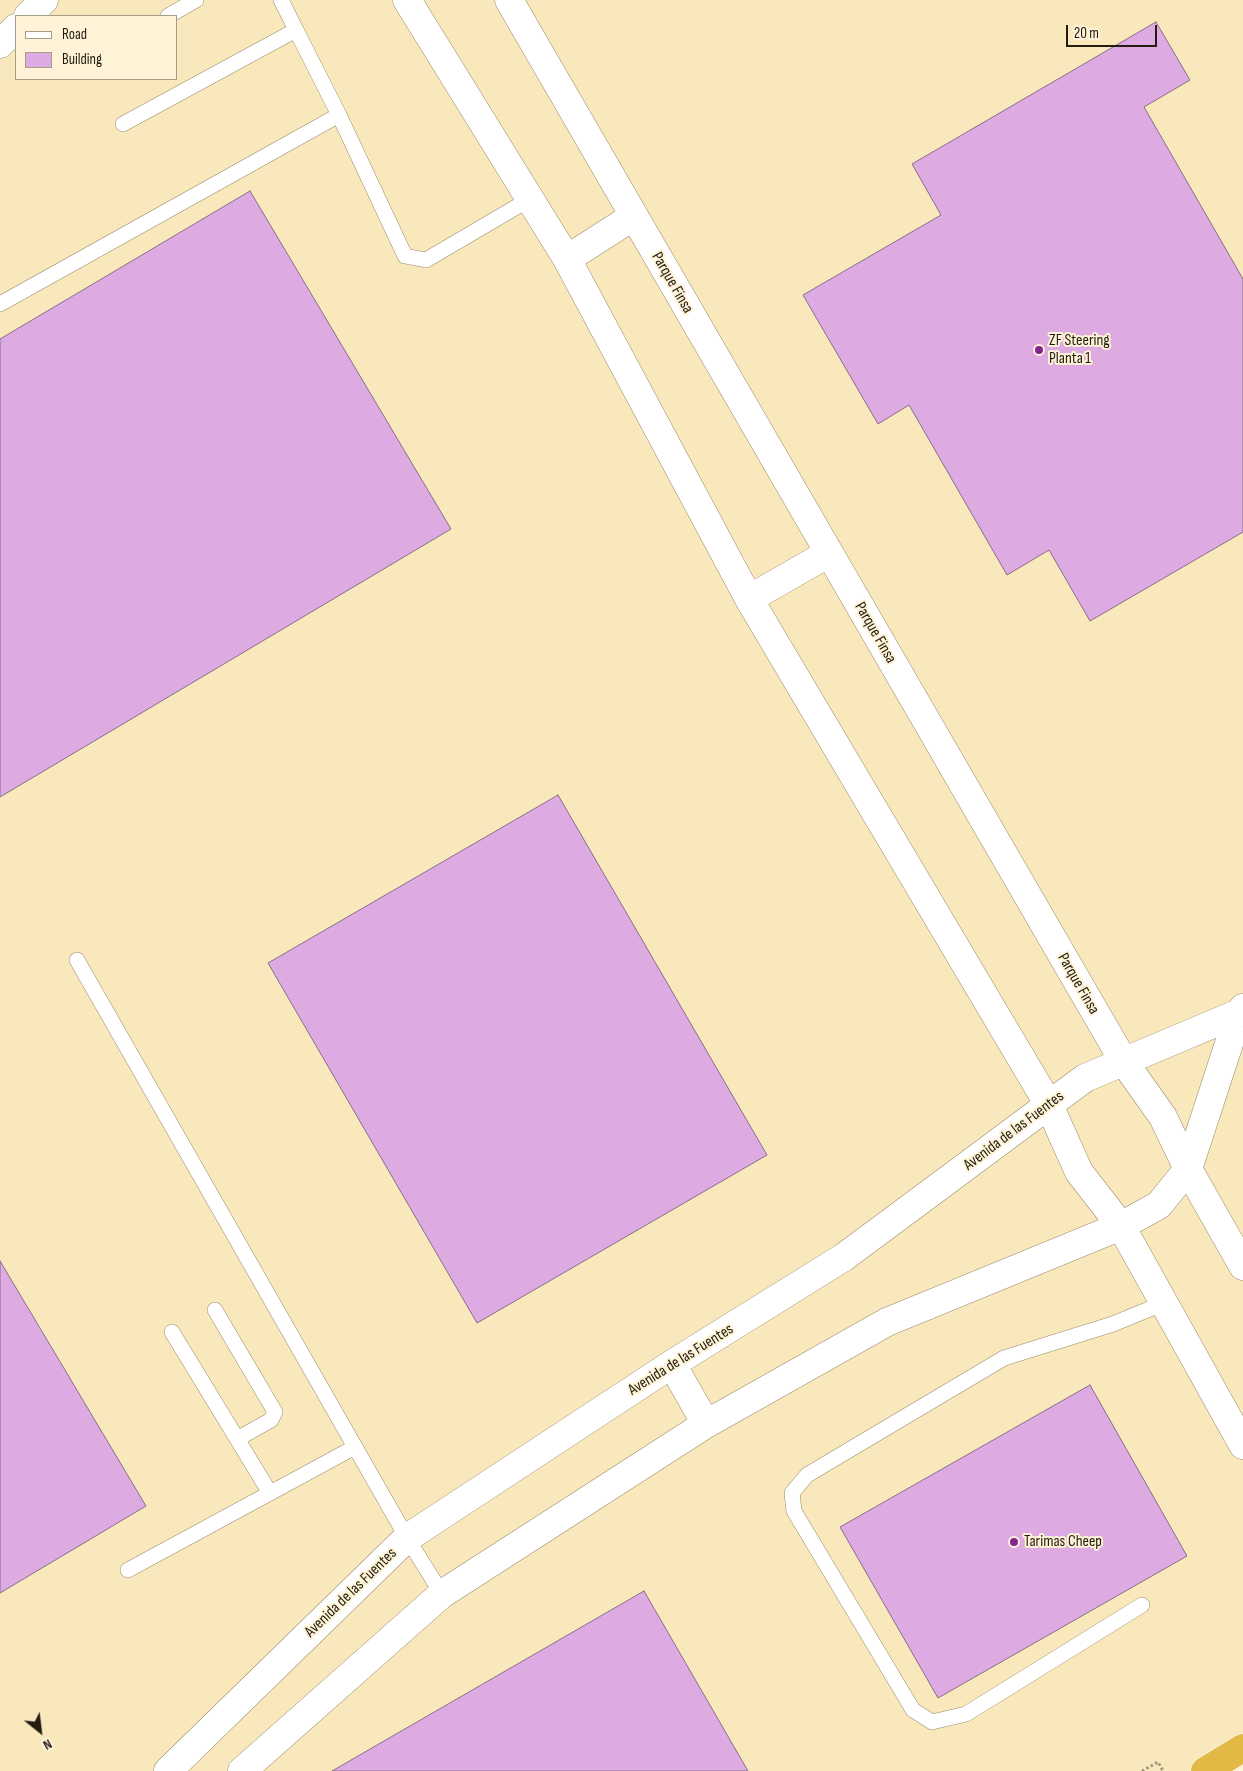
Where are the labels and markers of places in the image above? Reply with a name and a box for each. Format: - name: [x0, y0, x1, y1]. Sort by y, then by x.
- place label: ZF Steering Planta 1: [1049, 331, 1110, 369]
- marker: ZF Steering Planta 1: [1033, 344, 1045, 356]
- place label: Tarimas Cheep: [1024, 1532, 1102, 1552]
- marker: Tarimas Cheep: [1008, 1536, 1020, 1548]

